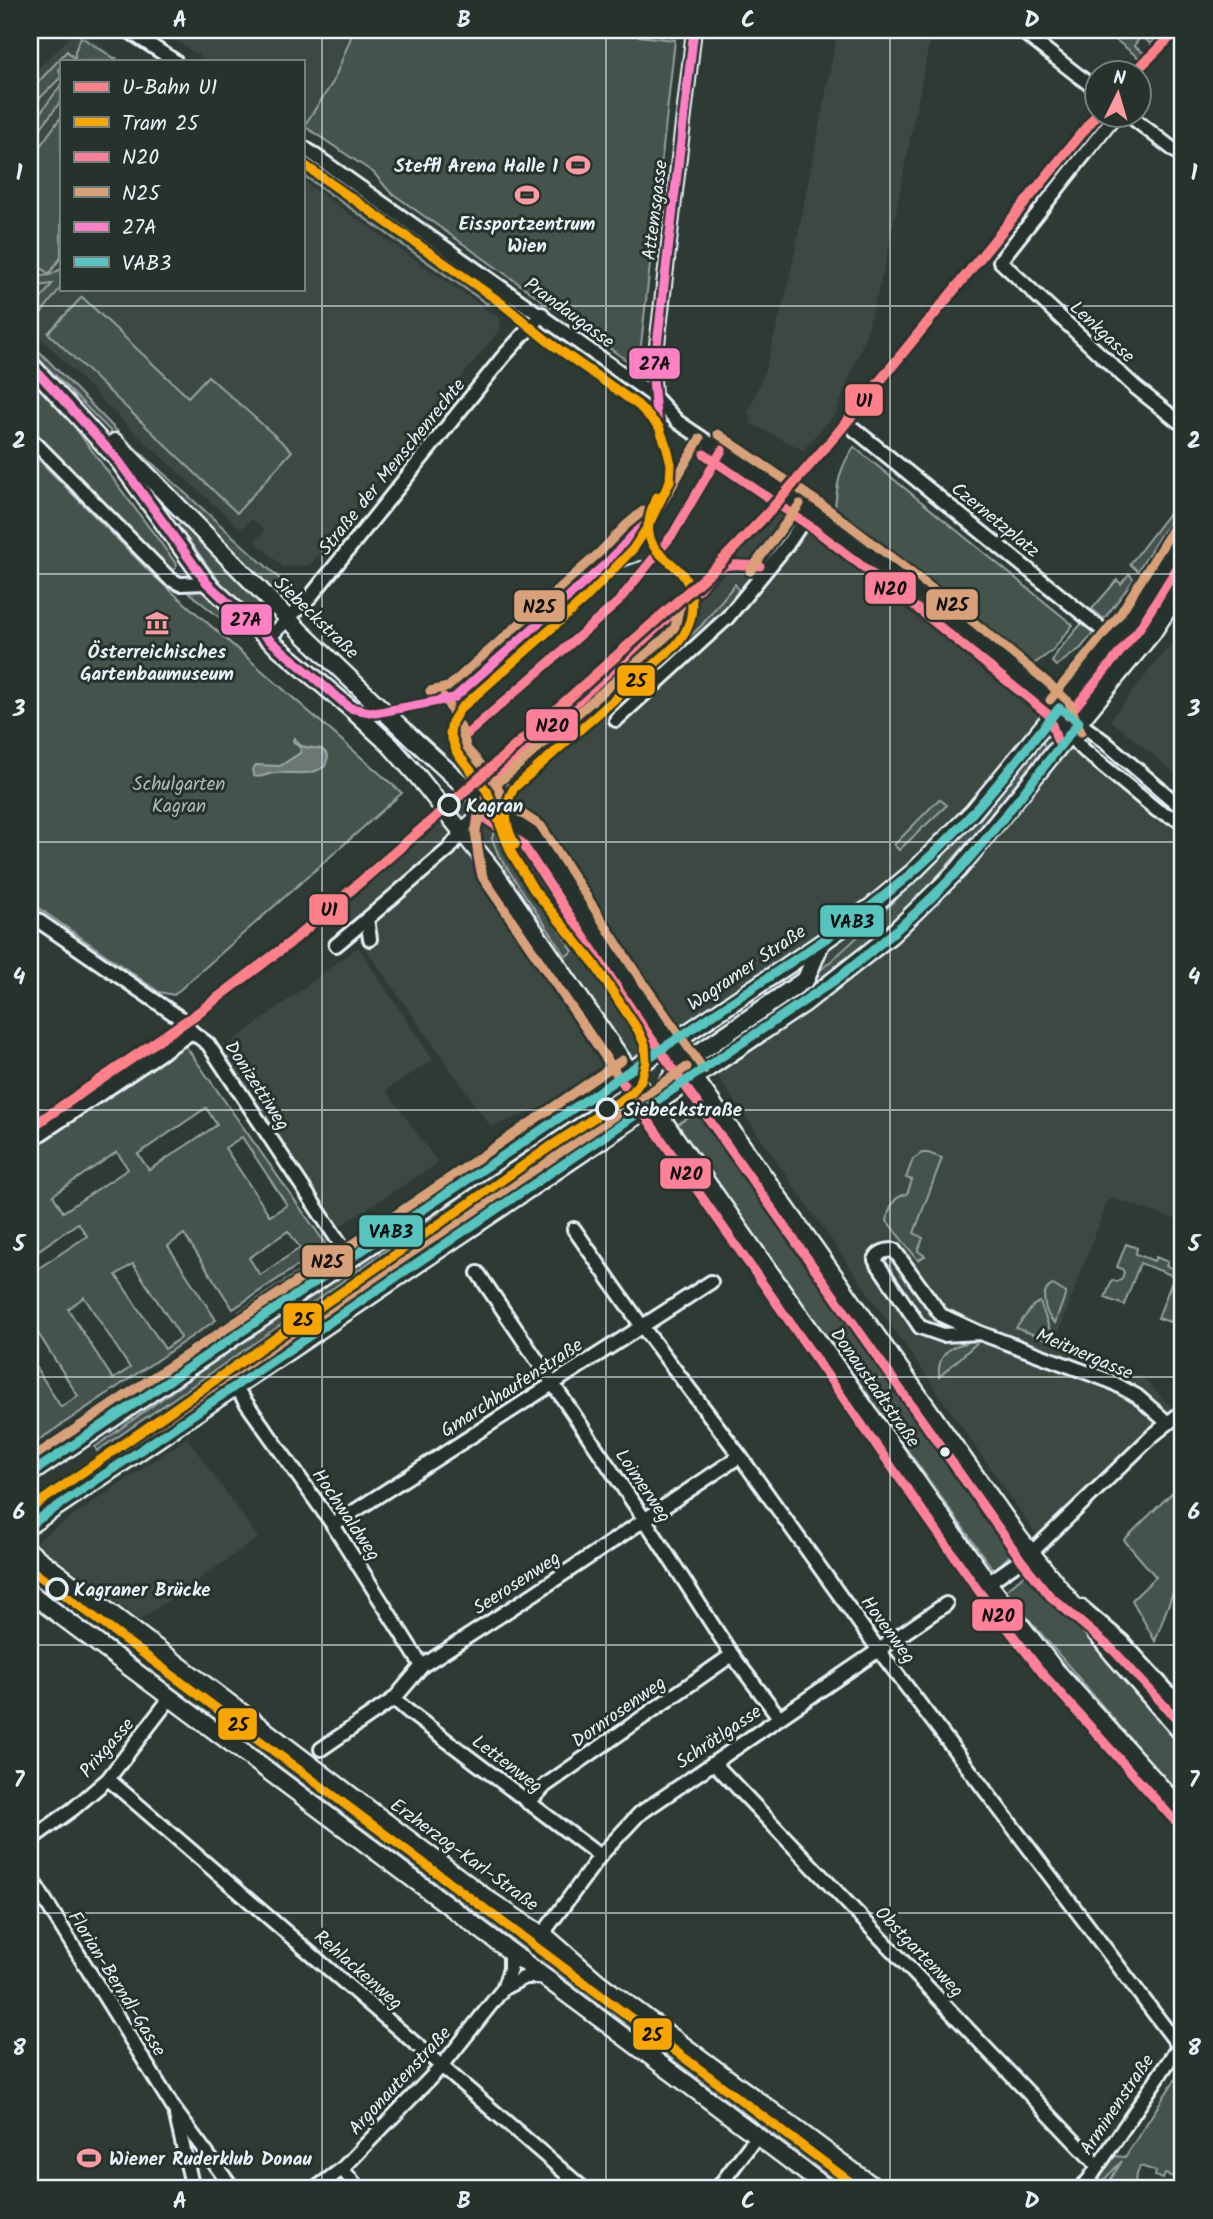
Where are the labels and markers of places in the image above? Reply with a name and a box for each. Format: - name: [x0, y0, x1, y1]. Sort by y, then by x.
- sports icon: Steffl Arena Halle 1: [564, 151, 592, 179]
- place label: Steffl Arena Halle 1: [394, 152, 558, 182]
- sports icon: Eissportzentrum Wien: [513, 181, 541, 209]
- place label: Eissportzentrum Wien: [459, 210, 595, 262]
- museum icon: Österreichisches Gartenbaumuseum: [143, 609, 171, 637]
- place label: Österreichisches Gartenbaumuseum: [80, 638, 234, 690]
- place label: Kagran: [466, 792, 523, 822]
- marker: Kagran: [438, 794, 460, 816]
- place label: Siebeckstraße: [624, 1096, 742, 1126]
- marker: Siebeckstraße: [596, 1098, 618, 1120]
- unlabelled marker: [938, 1445, 952, 1459]
- place label: Kagraner Brücke: [74, 1576, 211, 1606]
- marker: Kagraner Brücke: [46, 1578, 68, 1600]
- sports icon: Wiener Ruderklub Donau: [75, 2144, 103, 2172]
- place label: Wiener Ruderklub Donau: [109, 2145, 312, 2175]

